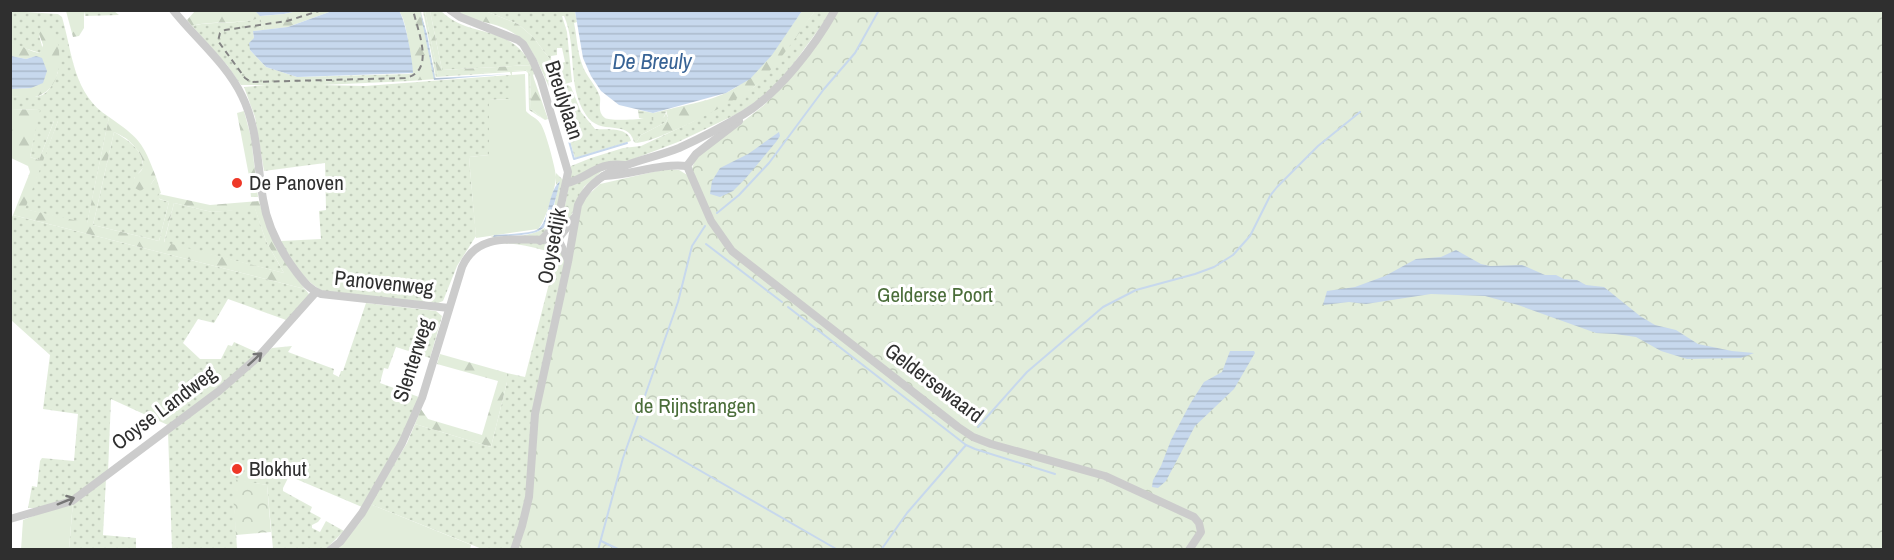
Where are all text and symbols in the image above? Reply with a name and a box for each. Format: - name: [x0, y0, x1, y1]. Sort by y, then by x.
- water label: De Breuly: [612, 46, 693, 76]
- street label: Breulylaan: [538, 57, 591, 143]
- place label: De Panoven: [249, 168, 344, 197]
- marker: De Panoven: [230, 176, 244, 190]
- street label: Ooysedijk: [530, 205, 573, 286]
- street label: Panovenweg: [333, 263, 435, 302]
- park label: Gelderse Poort: [877, 280, 993, 309]
- street label: Slenterweg: [385, 314, 440, 405]
- street label: Geldersewaard: [879, 336, 990, 429]
- one-way arrow: [247, 352, 262, 366]
- street label: Ooyse Landweg: [105, 358, 222, 457]
- park label: de Rijnstrangen: [634, 391, 756, 420]
- place label: Blokhut: [249, 454, 307, 483]
- marker: Blokhut: [230, 462, 244, 476]
- one-way arrow: [56, 495, 75, 506]

